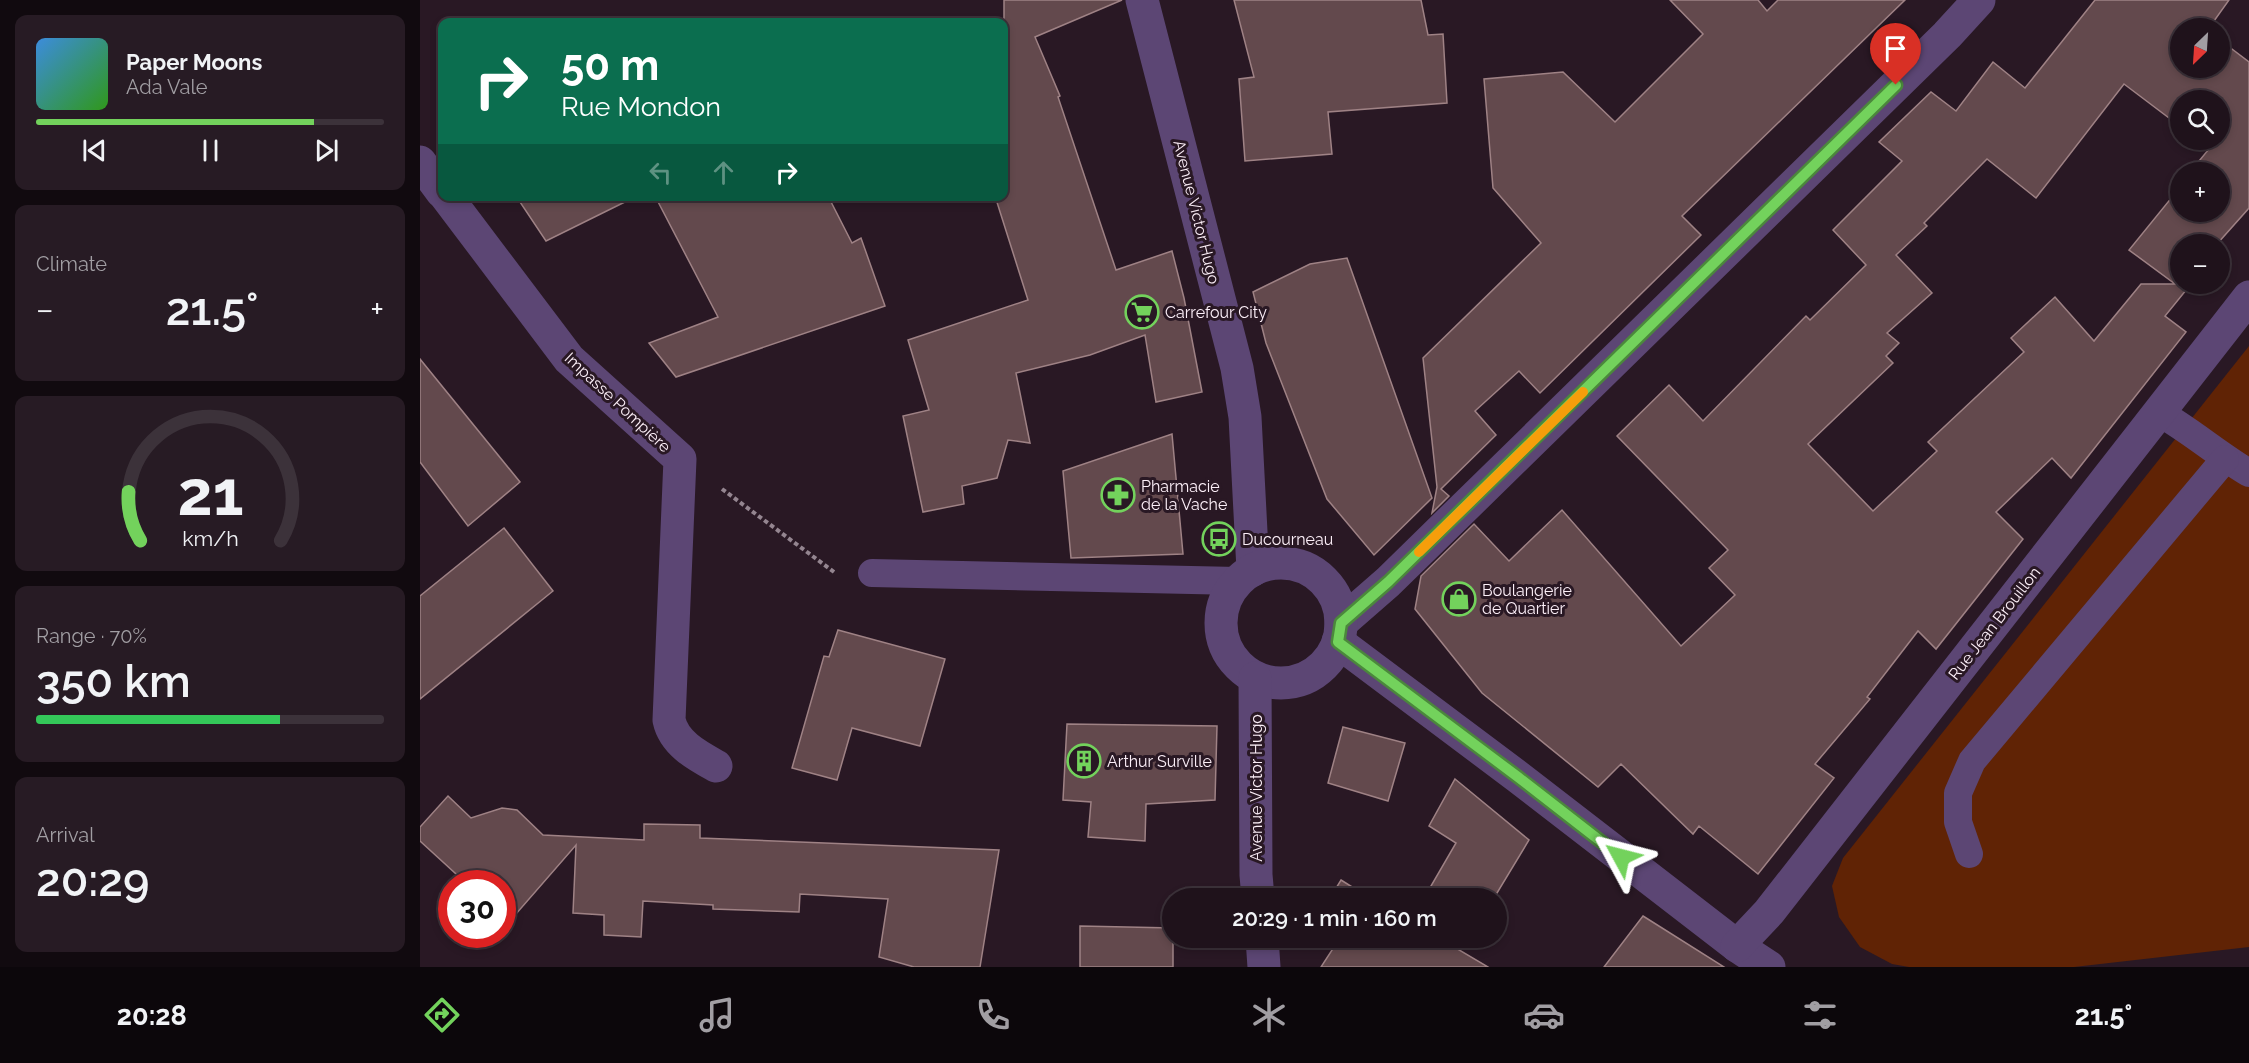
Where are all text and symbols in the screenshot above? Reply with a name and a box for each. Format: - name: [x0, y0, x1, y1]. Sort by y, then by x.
- north arrow: [2170, 18, 2230, 78]
- map controls: [2170, 18, 2230, 294]
- pin: [1870, 23, 1921, 85]
- icon: arrive: [1879, 32, 1912, 65]
- text: 50 m: [561, 41, 659, 90]
- icon: right: [462, 42, 540, 120]
- text: Paper Moons: [126, 49, 262, 75]
- text: Ada Vale: [126, 75, 208, 99]
- button: search: [2170, 90, 2230, 150]
- text: Rue Mondon: [561, 91, 721, 122]
- icon: previous: [78, 134, 111, 167]
- icon: pause: [194, 134, 227, 167]
- icon: next: [310, 134, 343, 167]
- street label: Avenue Victor Hugo: [1169, 138, 1224, 286]
- icon: left: [644, 156, 677, 189]
- icon: ahead: [707, 156, 740, 189]
- icon: right: [770, 156, 803, 189]
- button: +: [2170, 162, 2230, 222]
- button: −: [2170, 234, 2230, 294]
- text: Climate: [36, 252, 107, 276]
- text: 21.5°: [166, 283, 258, 336]
- text: −: [36, 290, 54, 329]
- text: +: [370, 290, 384, 329]
- supermarket icon: Carrefour City: [1124, 294, 1160, 330]
- place label: Carrefour City: [1165, 303, 1267, 322]
- street label: Impasse Pompière: [561, 348, 674, 456]
- text: 21: [177, 456, 243, 530]
- pharmacy icon: Pharmacie de la Vache: [1100, 477, 1136, 513]
- place label: Pharmacie de la Vache: [1141, 477, 1227, 514]
- bus stop icon: Ducourneau: [1201, 521, 1237, 557]
- text: km/h: [182, 526, 238, 551]
- place label: Ducourneau: [1242, 530, 1333, 549]
- street label: Rue Jean Brouillon: [1944, 563, 2044, 684]
- shop icon: Boulangerie de Quartier: [1441, 581, 1477, 617]
- place label: Boulangerie de Quartier: [1482, 581, 1572, 618]
- text: Range · 70%: [36, 624, 147, 648]
- text: 350 km: [36, 655, 191, 708]
- street label: Avenue Victor Hugo: [1247, 714, 1266, 862]
- building icon: Arthur Surville: [1066, 743, 1102, 779]
- place label: Arthur Surville: [1107, 752, 1212, 771]
- text: Arrival: [36, 823, 95, 847]
- position arrow: [1589, 825, 1653, 889]
- text: 20:29: [36, 854, 150, 907]
- speed limit sign: 30: [438, 870, 516, 948]
- text: 20:29 · 1 min · 160 m: [1232, 905, 1437, 931]
- icon: directions: [421, 994, 463, 1036]
- icon: music: [696, 994, 738, 1036]
- icon: phone: [972, 994, 1014, 1036]
- icon: climate: [1248, 994, 1290, 1036]
- icon: car: [1523, 994, 1565, 1036]
- icon: filters: [1799, 994, 1841, 1036]
- text: 20:28: [117, 1000, 187, 1031]
- text: 21.5°: [2075, 1000, 2132, 1031]

